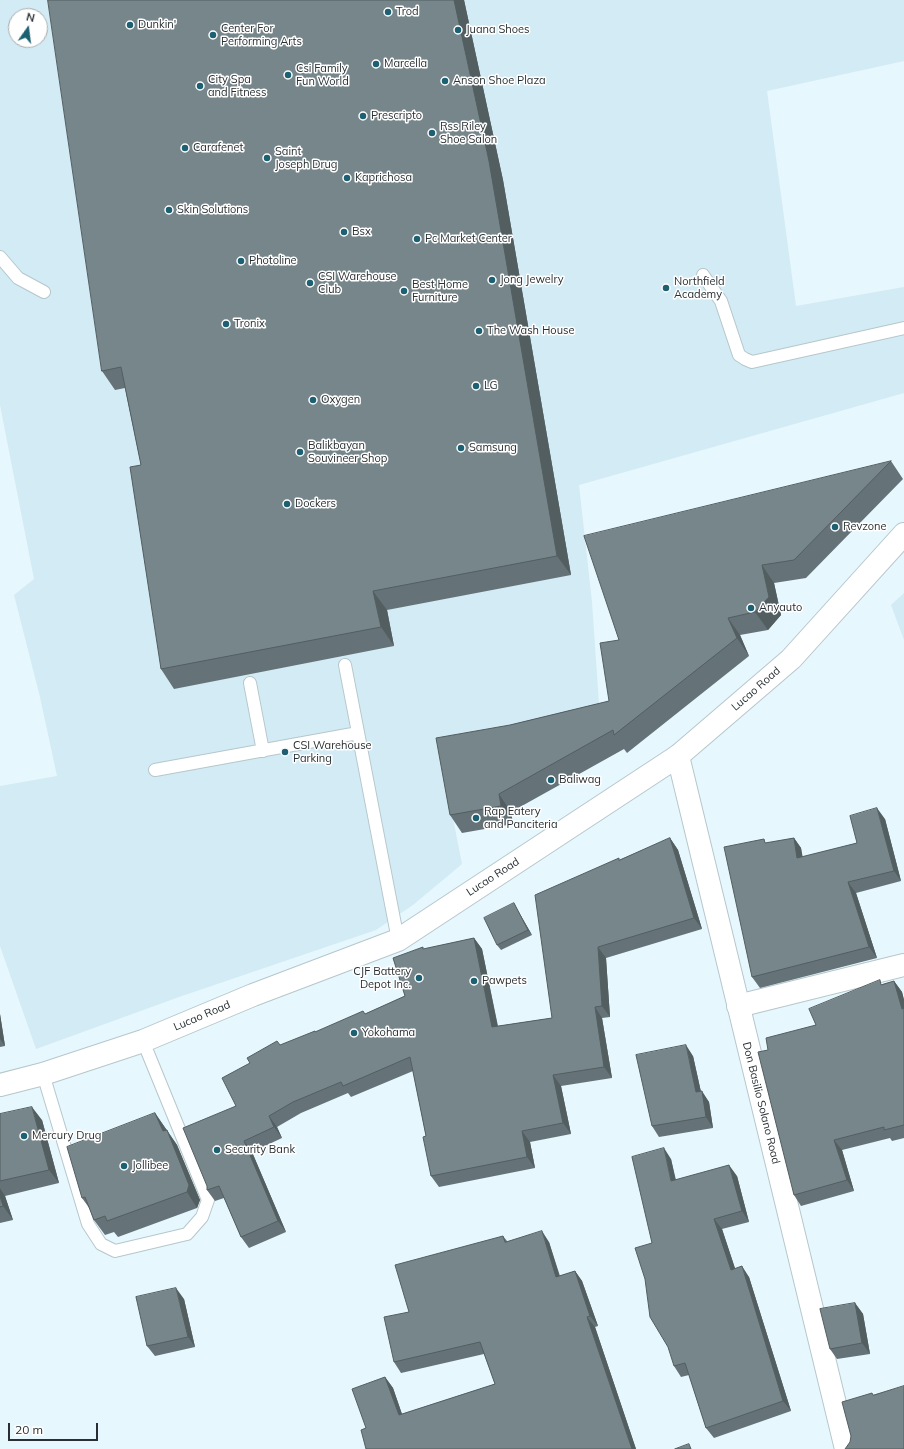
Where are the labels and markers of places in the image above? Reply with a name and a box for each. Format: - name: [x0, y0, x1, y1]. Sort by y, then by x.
- place label: Trod: [396, 5, 419, 19]
- marker: Trod: [383, 7, 393, 17]
- place label: Dunkin': [138, 18, 176, 32]
- marker: Dunkin': [125, 20, 135, 30]
- place label: Center For Performing Arts: [221, 22, 302, 48]
- place label: Juana Shoes: [466, 23, 530, 37]
- marker: Juana Shoes: [453, 25, 463, 35]
- marker: Center For Performing Arts: [208, 30, 218, 40]
- place label: Marcella: [384, 57, 427, 71]
- marker: Marcella: [371, 59, 381, 69]
- place label: Csi Family Fun World: [296, 62, 349, 88]
- marker: Csi Family Fun World: [283, 70, 293, 80]
- place label: City Spa and Fitness: [208, 73, 267, 99]
- place label: Anson Shoe Plaza: [453, 74, 546, 88]
- marker: Anson Shoe Plaza: [440, 76, 450, 86]
- marker: City Spa and Fitness: [195, 81, 205, 91]
- place label: Prescripto: [371, 109, 422, 123]
- marker: Prescripto: [358, 111, 368, 121]
- place label: Rss Riley Shoe Salon: [440, 120, 497, 146]
- marker: Rss Riley Shoe Salon: [427, 128, 437, 138]
- place label: Carafenet: [193, 141, 243, 155]
- marker: Carafenet: [180, 143, 190, 153]
- place label: Saint Joseph Drug: [275, 145, 337, 171]
- marker: Saint Joseph Drug: [262, 153, 272, 163]
- place label: Kaprichosa: [355, 171, 412, 185]
- marker: Kaprichosa: [342, 173, 352, 183]
- place label: Skin Solutions: [177, 203, 248, 217]
- marker: Skin Solutions: [164, 205, 174, 215]
- place label: Bsx: [352, 225, 371, 239]
- marker: Bsx: [339, 227, 349, 237]
- place label: Pc Market Center: [425, 232, 512, 246]
- marker: Pc Market Center: [412, 234, 422, 244]
- place label: Photoline: [249, 254, 297, 268]
- marker: Photoline: [236, 256, 246, 266]
- place label: CSI Warehouse Club: [318, 270, 397, 296]
- place label: Jong Jewelry: [500, 273, 564, 287]
- marker: Jong Jewelry: [487, 275, 497, 285]
- place label: Northfield Academy: [674, 275, 725, 301]
- marker: CSI Warehouse Club: [305, 278, 315, 288]
- place label: Best Home Furniture: [412, 278, 468, 304]
- marker: Northfield Academy: [661, 283, 671, 293]
- marker: Best Home Furniture: [399, 286, 409, 296]
- place label: Tronix: [234, 317, 265, 331]
- marker: Tronix: [221, 319, 231, 329]
- place label: The Wash House: [487, 324, 574, 338]
- marker: The Wash House: [474, 326, 484, 336]
- place label: LG: [484, 379, 498, 393]
- marker: LG: [471, 381, 481, 391]
- place label: Oxygen: [321, 393, 360, 407]
- marker: Oxygen: [308, 395, 318, 405]
- place label: Balikbayan Souvineer Shop: [308, 439, 387, 465]
- place label: Samsung: [469, 441, 517, 455]
- marker: Samsung: [456, 443, 466, 453]
- marker: Balikbayan Souvineer Shop: [295, 447, 305, 457]
- place label: Dockers: [295, 497, 336, 511]
- marker: Dockers: [282, 499, 292, 509]
- place label: Revzone: [843, 520, 886, 534]
- marker: Revzone: [830, 522, 840, 532]
- place label: Anyauto: [759, 601, 802, 615]
- marker: Anyauto: [746, 603, 756, 613]
- place label: CSI Warehouse Parking: [293, 739, 372, 765]
- marker: CSI Warehouse Parking: [280, 747, 290, 757]
- place label: Baliwag: [559, 773, 601, 787]
- marker: Baliwag: [546, 775, 556, 785]
- place label: Rap Eatery and Panciteria: [484, 805, 558, 831]
- marker: Rap Eatery and Panciteria: [471, 813, 481, 823]
- place label: CJF Battery Depot Inc.: [353, 965, 411, 991]
- marker: CJF Battery Depot Inc.: [414, 973, 424, 983]
- place label: Pawpets: [482, 974, 527, 988]
- marker: Pawpets: [469, 976, 479, 986]
- place label: Yokohama: [362, 1026, 415, 1040]
- marker: Yokohama: [349, 1028, 359, 1038]
- place label: Mercury Drug: [32, 1129, 101, 1143]
- marker: Mercury Drug: [19, 1131, 29, 1141]
- place label: Security Bank: [225, 1143, 295, 1157]
- marker: Security Bank: [212, 1145, 222, 1155]
- place label: Jollibee: [132, 1159, 168, 1173]
- marker: Jollibee: [119, 1161, 129, 1171]

